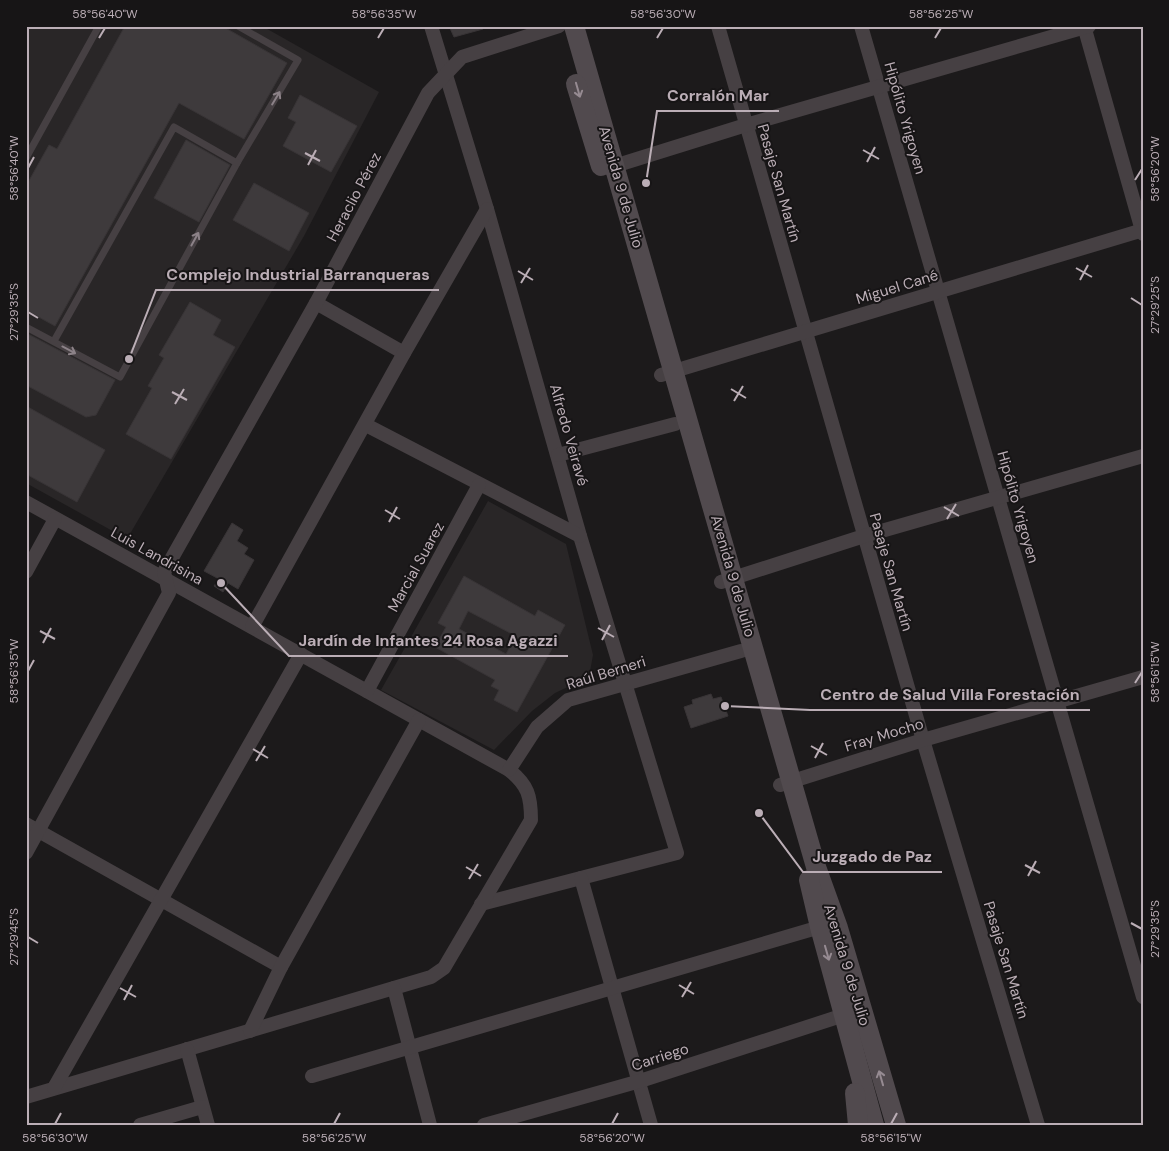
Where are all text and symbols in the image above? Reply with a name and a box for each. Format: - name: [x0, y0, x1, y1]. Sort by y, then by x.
- text: 58°56'40"W: [72, 6, 138, 22]
- text: 58°56'35"W: [352, 6, 417, 22]
- text: 58°56'30"W: [630, 6, 696, 22]
- text: 58°56'25"W: [909, 6, 974, 22]
- street label: Hipólito Yrigoyen: [879, 59, 931, 177]
- callout: Corralón Mar: [657, 80, 779, 111]
- one-way arrow: [574, 81, 584, 97]
- text: Corralón Mar: [667, 85, 769, 106]
- one-way arrow: [271, 91, 281, 105]
- street label: Pasaje San Martín: [753, 122, 805, 244]
- street label: Avenida 9 de Julio: [594, 124, 648, 251]
- text: 58°56'40"W: [6, 135, 22, 201]
- text: 58°56'20"W: [1147, 136, 1163, 202]
- street label: Heraclio Pérez: [322, 149, 386, 245]
- one-way arrow: [191, 232, 201, 246]
- callout: Complejo Industrial Barranqueras: [156, 259, 439, 290]
- text: Complejo Industrial Barranqueras: [166, 264, 430, 285]
- street label: Miguel Cané: [853, 265, 941, 309]
- text: 27°29'25"S: [1147, 276, 1163, 334]
- text: 27°29'35"S: [6, 283, 22, 341]
- one-way arrow: [62, 345, 76, 355]
- street label: Alfredo Veiravé: [545, 382, 593, 488]
- street label: Hipólito Yrigoyen: [992, 448, 1044, 566]
- street label: Pasaje San Martín: [865, 511, 917, 633]
- street label: Avenida 9 de Julio: [706, 513, 760, 640]
- street label: Marcial Suarez: [383, 518, 449, 616]
- street label: Luis Landrisina: [107, 522, 207, 590]
- callout: Jardín de Infantes 24 Rosa Agazzi: [289, 625, 568, 656]
- text: Jardín de Infantes 24 Rosa Agazzi: [298, 630, 558, 651]
- text: 58°56'35"W: [6, 638, 22, 703]
- text: 58°56'15"W: [1147, 641, 1163, 703]
- street label: Raúl Berneri: [564, 651, 648, 695]
- callout: Centro de Salud Villa Forestación: [810, 679, 1090, 710]
- text: Centro de Salud Villa Forestación: [820, 684, 1080, 705]
- street label: Fray Mocho: [842, 713, 926, 756]
- callout: Juzgado de Paz: [803, 841, 942, 872]
- text: Juzgado de Paz: [812, 846, 932, 867]
- street label: Pasaje San Martín: [979, 899, 1033, 1021]
- text: 27°29'35"S: [1147, 900, 1163, 958]
- street label: Avenida 9 de Julio: [819, 902, 875, 1028]
- text: 27°29'45"S: [6, 908, 22, 966]
- one-way arrow: [822, 944, 832, 960]
- street label: Carriego: [629, 1038, 691, 1076]
- one-way arrow: [876, 1071, 886, 1087]
- text: 58°56'30"W: [22, 1130, 88, 1146]
- text: 58°56'25"W: [302, 1130, 367, 1146]
- text: 58°56'20"W: [579, 1130, 645, 1146]
- text: 58°56'15"W: [860, 1130, 922, 1146]

